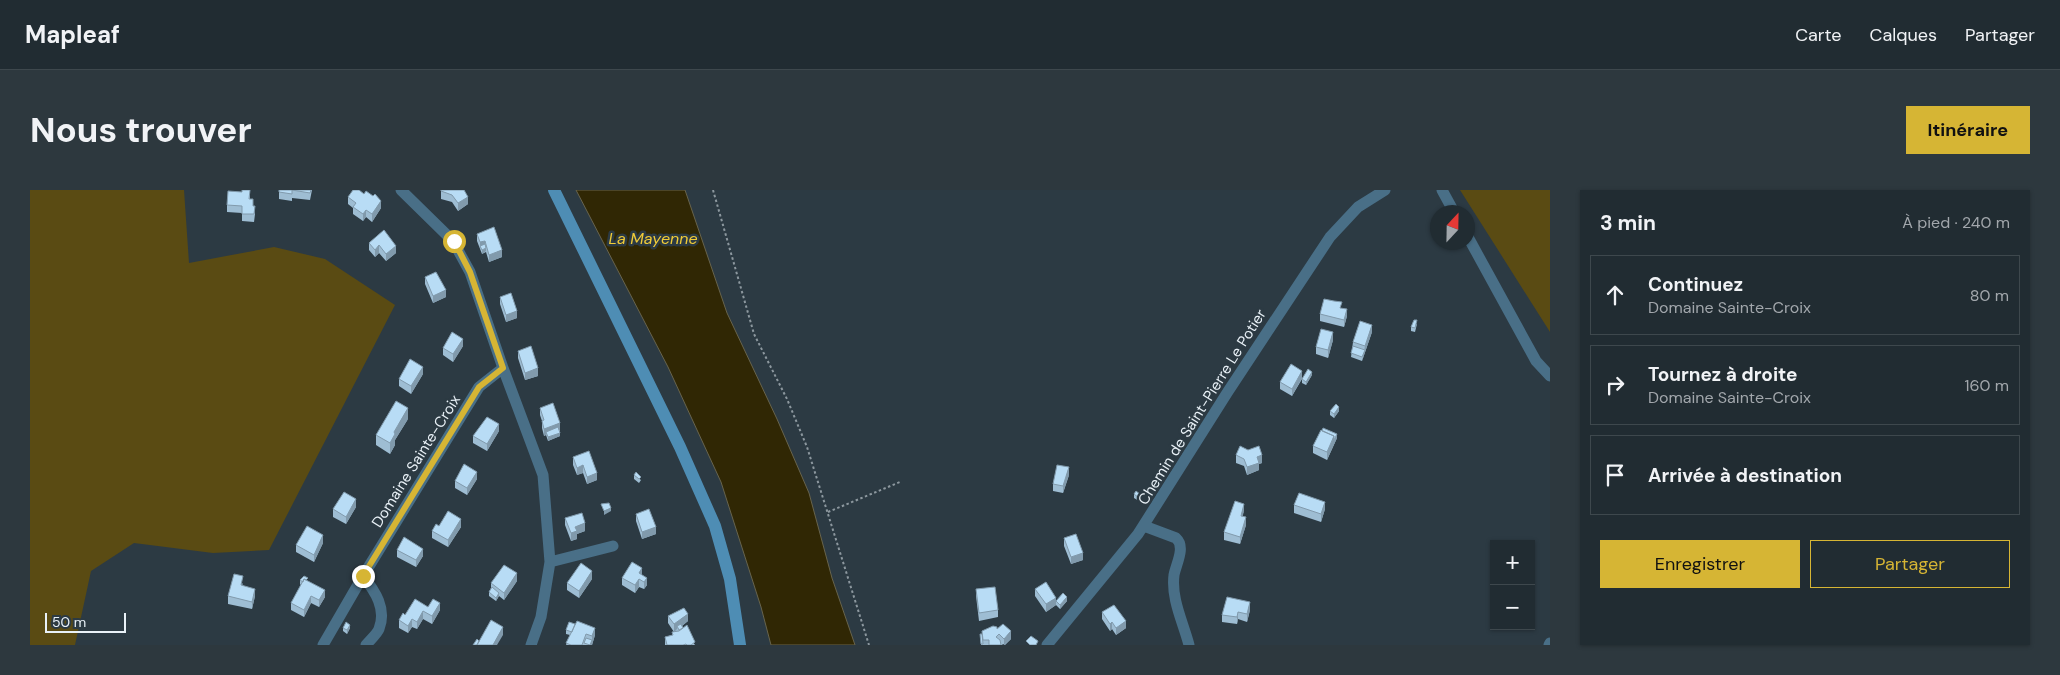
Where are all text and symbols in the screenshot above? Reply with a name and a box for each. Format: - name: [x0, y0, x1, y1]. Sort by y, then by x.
- text: Mapleaf: [25, 19, 120, 50]
- text: Carte: [1795, 23, 1842, 47]
- text: Calques: [1870, 23, 1937, 47]
- text: Partager: [1965, 23, 2035, 47]
- button: Itinéraire: [1906, 106, 2030, 154]
- text: Nous trouver: [30, 107, 252, 153]
- north arrow: [1430, 205, 1475, 250]
- text: 3 min: [1600, 209, 1656, 237]
- text: À pied · 240 m: [1902, 212, 2010, 233]
- water label: La Mayenne: [608, 228, 698, 249]
- route start: [443, 230, 466, 253]
- text: Continuez: [1648, 272, 1743, 297]
- icon: ahead: [1601, 281, 1629, 309]
- text: 80 m: [1970, 285, 2009, 306]
- text: Domaine Sainte-Croix: [1648, 297, 1811, 318]
- street label: Chemin de Saint-Pierre Le Potier: [1133, 305, 1271, 509]
- text: Tournez à droite: [1648, 362, 1798, 387]
- icon: right: [1601, 371, 1629, 399]
- text: 160 m: [1965, 375, 2009, 396]
- text: Domaine Sainte-Croix: [1648, 387, 1811, 408]
- street label: Domaine Sainte-Croix: [367, 390, 465, 531]
- icon: arrive: [1601, 461, 1629, 489]
- text: Arrivée à destination: [1648, 463, 1842, 488]
- map controls: [1490, 540, 1535, 630]
- button: +: [1490, 540, 1535, 585]
- button: Enregistrer: [1600, 540, 1800, 588]
- button: Partager: [1810, 540, 2010, 588]
- route end: [352, 565, 375, 588]
- button: −: [1490, 585, 1535, 630]
- scale bar: [45, 610, 126, 633]
- text: 50 m: [52, 613, 86, 631]

